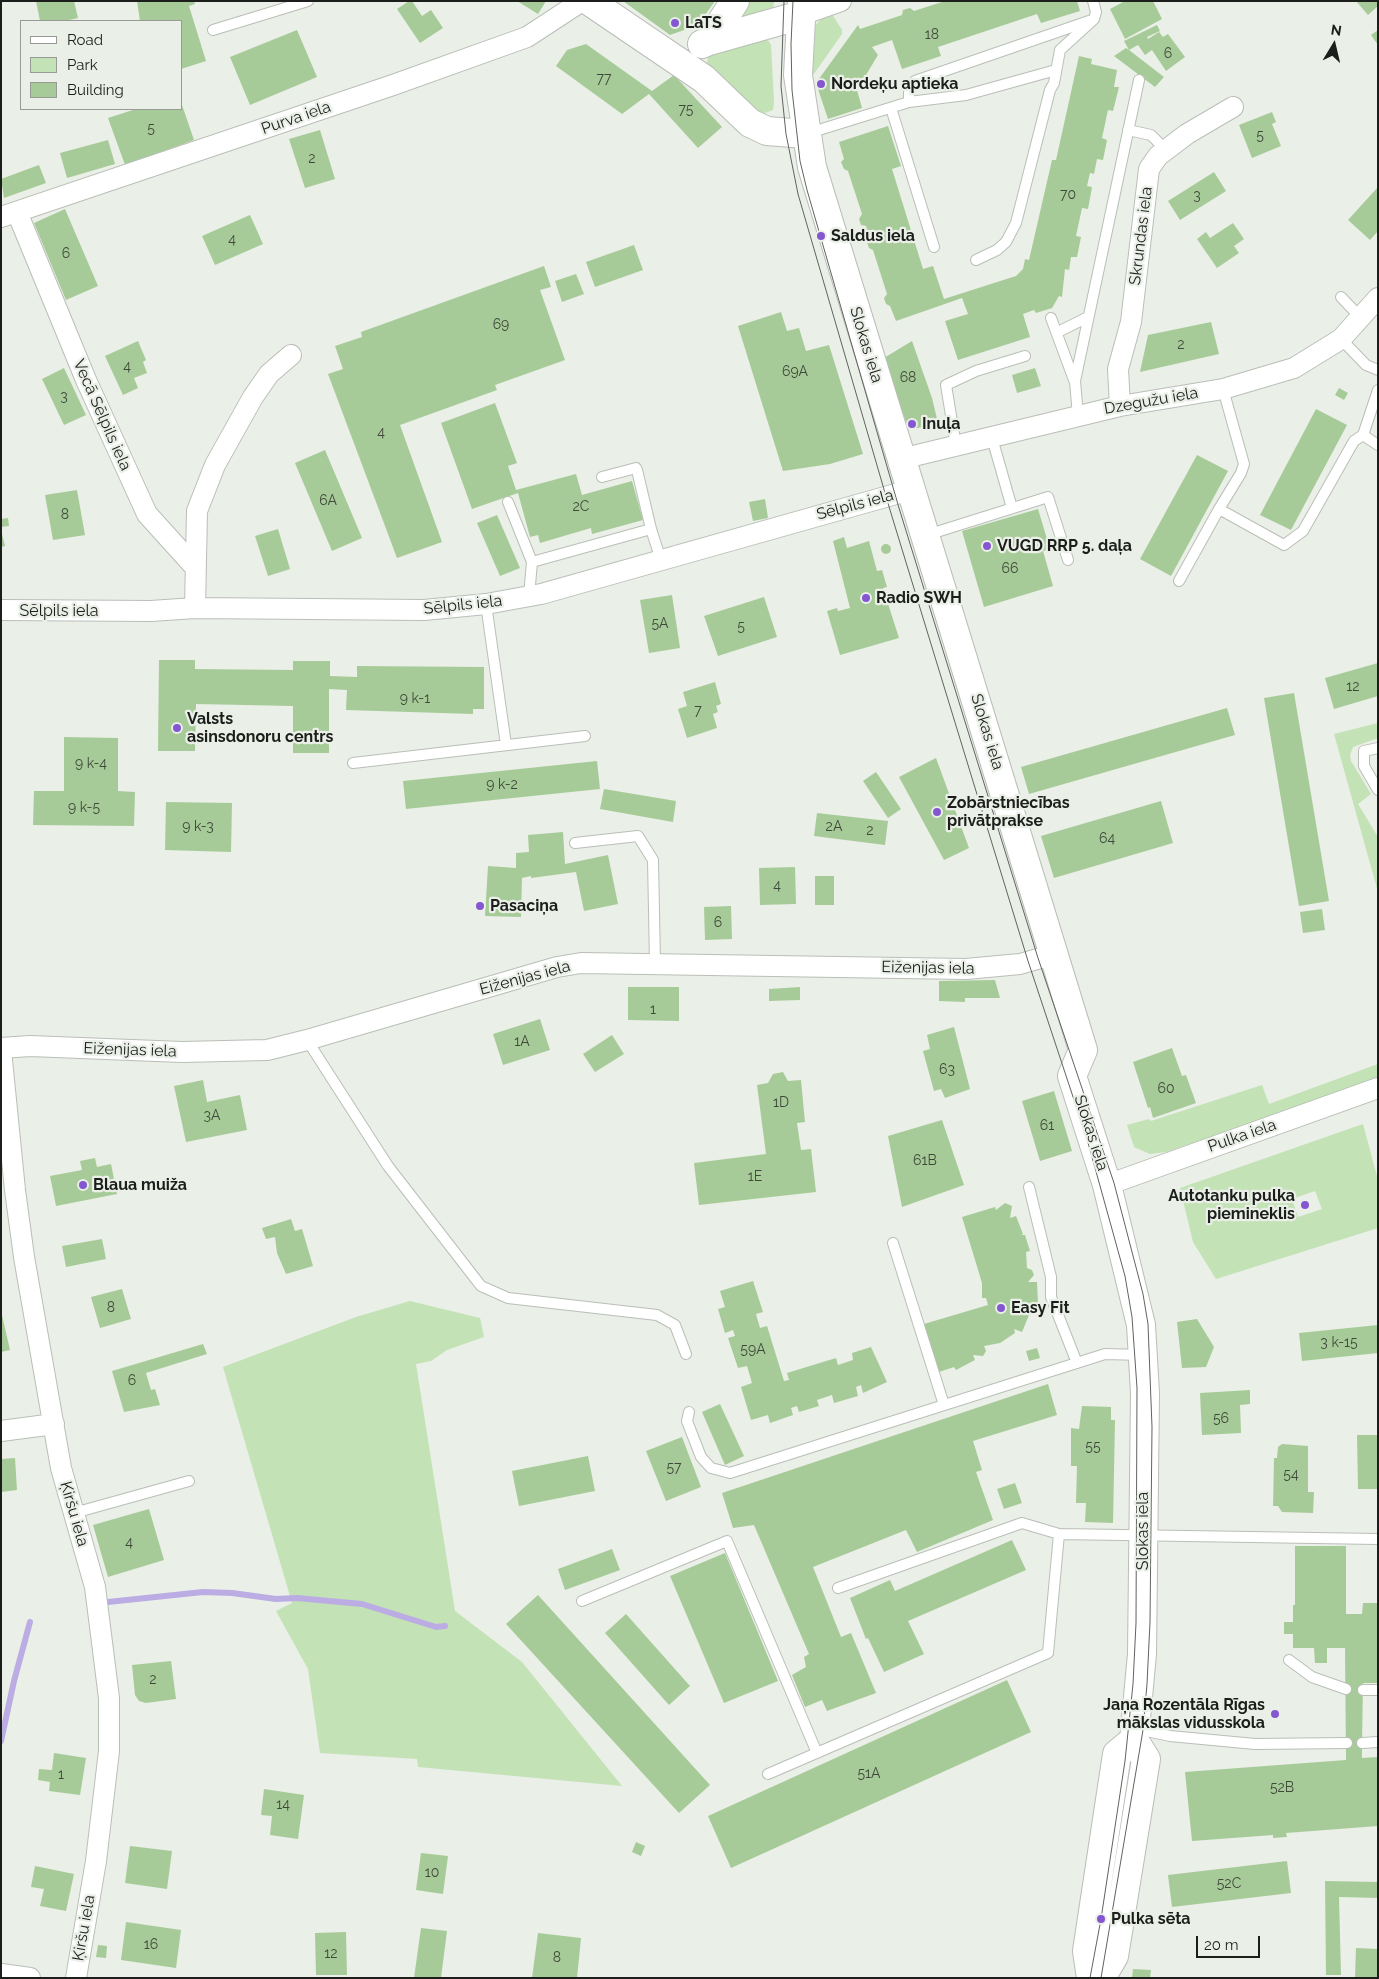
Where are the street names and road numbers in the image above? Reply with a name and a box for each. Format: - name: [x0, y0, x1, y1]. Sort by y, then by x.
- street label: Purva iela: [259, 97, 333, 139]
- street label: Skrundas iela: [1125, 186, 1157, 286]
- street label: Slokas iela: [845, 305, 887, 385]
- street label: Vecā Sēlpils iela: [69, 356, 135, 474]
- street label: Dzegužu iela: [1102, 383, 1200, 419]
- street label: Sēlpils iela: [814, 486, 896, 524]
- street label: Sēlpils iela: [423, 591, 503, 619]
- street label: Sēlpils iela: [20, 601, 98, 621]
- street label: Slokas iela: [966, 692, 1008, 772]
- street label: Eiženijas iela: [477, 957, 573, 999]
- street label: Eiženijas iela: [881, 958, 975, 978]
- street label: Eiženijas iela: [83, 1039, 177, 1061]
- street label: Slokas iela: [1070, 1093, 1112, 1173]
- street label: Pulka iela: [1205, 1115, 1279, 1157]
- street label: Ķiršu iela: [56, 1479, 92, 1549]
- street label: Slokas iela: [1133, 1492, 1153, 1570]
- street label: Ķiršu iela: [69, 1894, 99, 1962]

